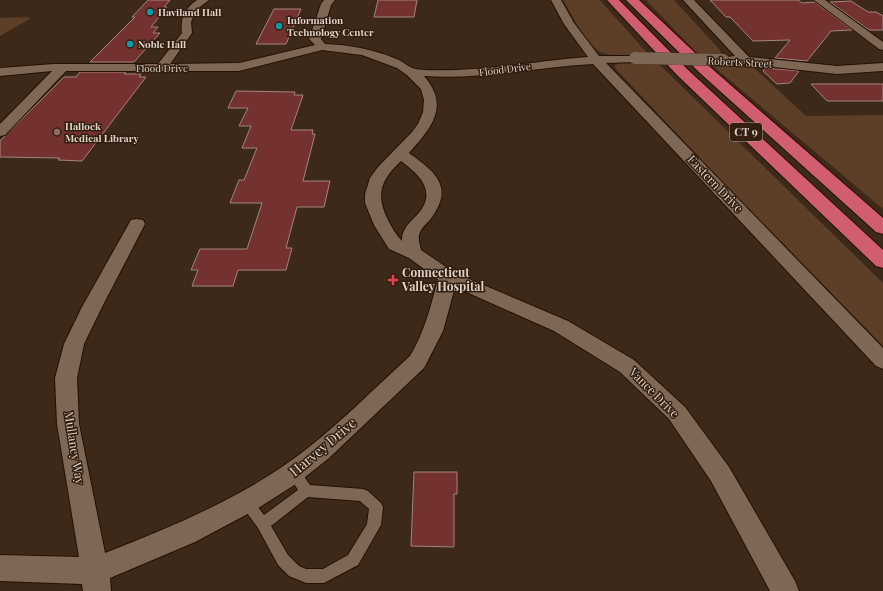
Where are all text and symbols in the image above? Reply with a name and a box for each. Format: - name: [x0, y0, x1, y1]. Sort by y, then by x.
- place label: Haviland Hall: [158, 5, 221, 19]
- marker: Haviland Hall: [145, 7, 155, 17]
- place label: Information Technology Center: [287, 13, 374, 39]
- marker: Information Technology Center: [274, 21, 284, 31]
- place label: Noble Hall: [138, 37, 186, 51]
- marker: Noble Hall: [125, 39, 135, 49]
- street label: Roberts Street: [707, 53, 773, 71]
- street label: Flood Drive: [478, 59, 532, 79]
- street label: Flood Drive: [136, 61, 188, 75]
- place label: Hallock Medical Library: [65, 119, 139, 145]
- road number: CT 9: [730, 123, 762, 141]
- marker: Hallock Medical Library: [52, 127, 62, 137]
- street label: Eastern Drive: [684, 151, 747, 215]
- place label: Connecticut Valley Hospital: [401, 264, 484, 294]
- marker: Connecticut Valley Hospital: [387, 274, 399, 286]
- street label: Vance Drive: [626, 363, 683, 421]
- street label: Mullaney Way: [61, 410, 89, 486]
- street label: Harvey Drive: [285, 413, 360, 480]

